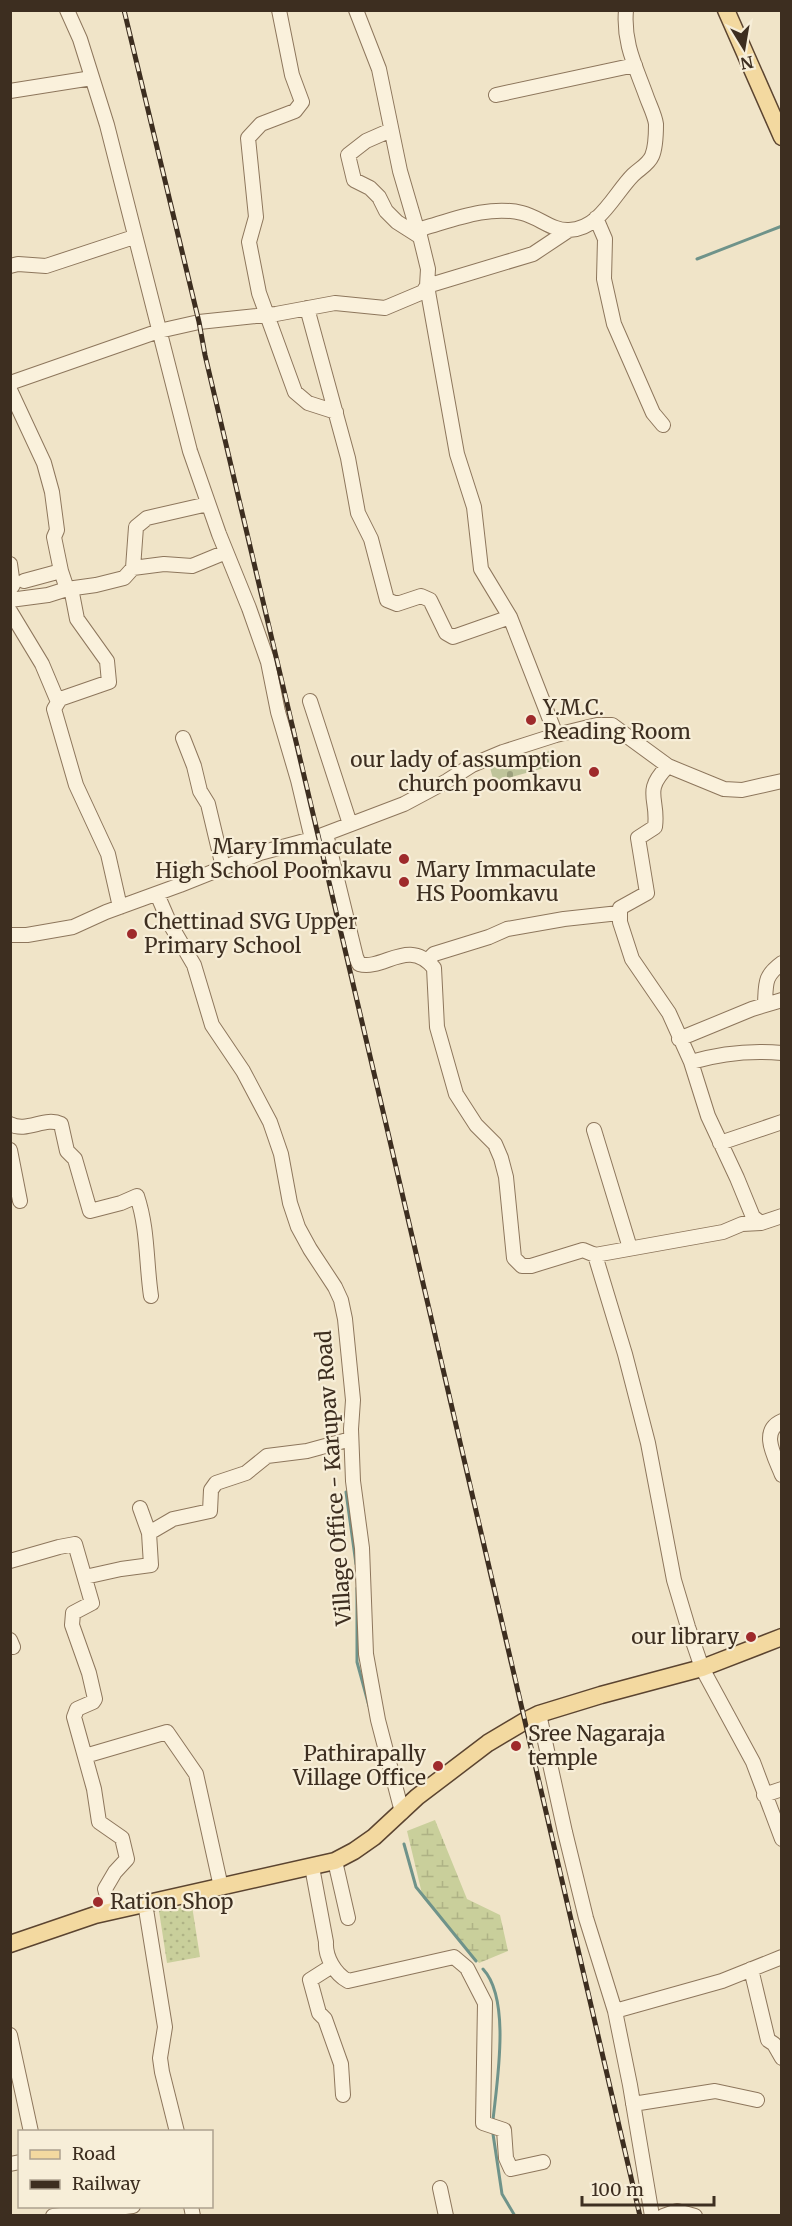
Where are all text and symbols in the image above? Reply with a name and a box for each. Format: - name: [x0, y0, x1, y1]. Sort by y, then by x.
- north arrow: [714, 18, 774, 78]
- text: N: [738, 52, 755, 74]
- place label: Y.M.C. Reading Room: [542, 694, 691, 745]
- marker: Y.M.C. Reading Room: [524, 713, 538, 727]
- place label: our lady of assumption church poomkavu: [350, 746, 582, 797]
- marker: our lady of assumption church poomkavu: [587, 765, 601, 779]
- place label: Mary Immaculate High School Poomkavu: [155, 833, 392, 884]
- marker: Mary Immaculate High School Poomkavu: [397, 852, 411, 866]
- place label: Mary Immaculate HS Poomkavu: [416, 856, 596, 907]
- marker: Mary Immaculate HS Poomkavu: [397, 875, 411, 889]
- place label: Chettinad SVG Upper Primary School: [144, 908, 357, 959]
- marker: Chettinad SVG Upper Primary School: [125, 927, 139, 941]
- street label: Village Office - Karupav Road: [310, 1329, 357, 1628]
- place label: our library: [631, 1623, 740, 1650]
- marker: our library: [744, 1630, 758, 1644]
- place label: Sree Nagaraja temple: [528, 1720, 665, 1771]
- marker: Sree Nagaraja temple: [509, 1739, 523, 1753]
- place label: Pathirapally Village Office: [292, 1740, 427, 1791]
- marker: Pathirapally Village Office: [431, 1759, 445, 1773]
- place label: Ration Shop: [110, 1888, 233, 1915]
- marker: Ration Shop: [91, 1895, 105, 1909]
- legend: [18, 2130, 213, 2208]
- text: Road: [72, 2142, 116, 2165]
- scale bar: [582, 2169, 714, 2207]
- text: Railway: [72, 2172, 141, 2195]
- text: 100 m: [591, 2178, 644, 2201]

